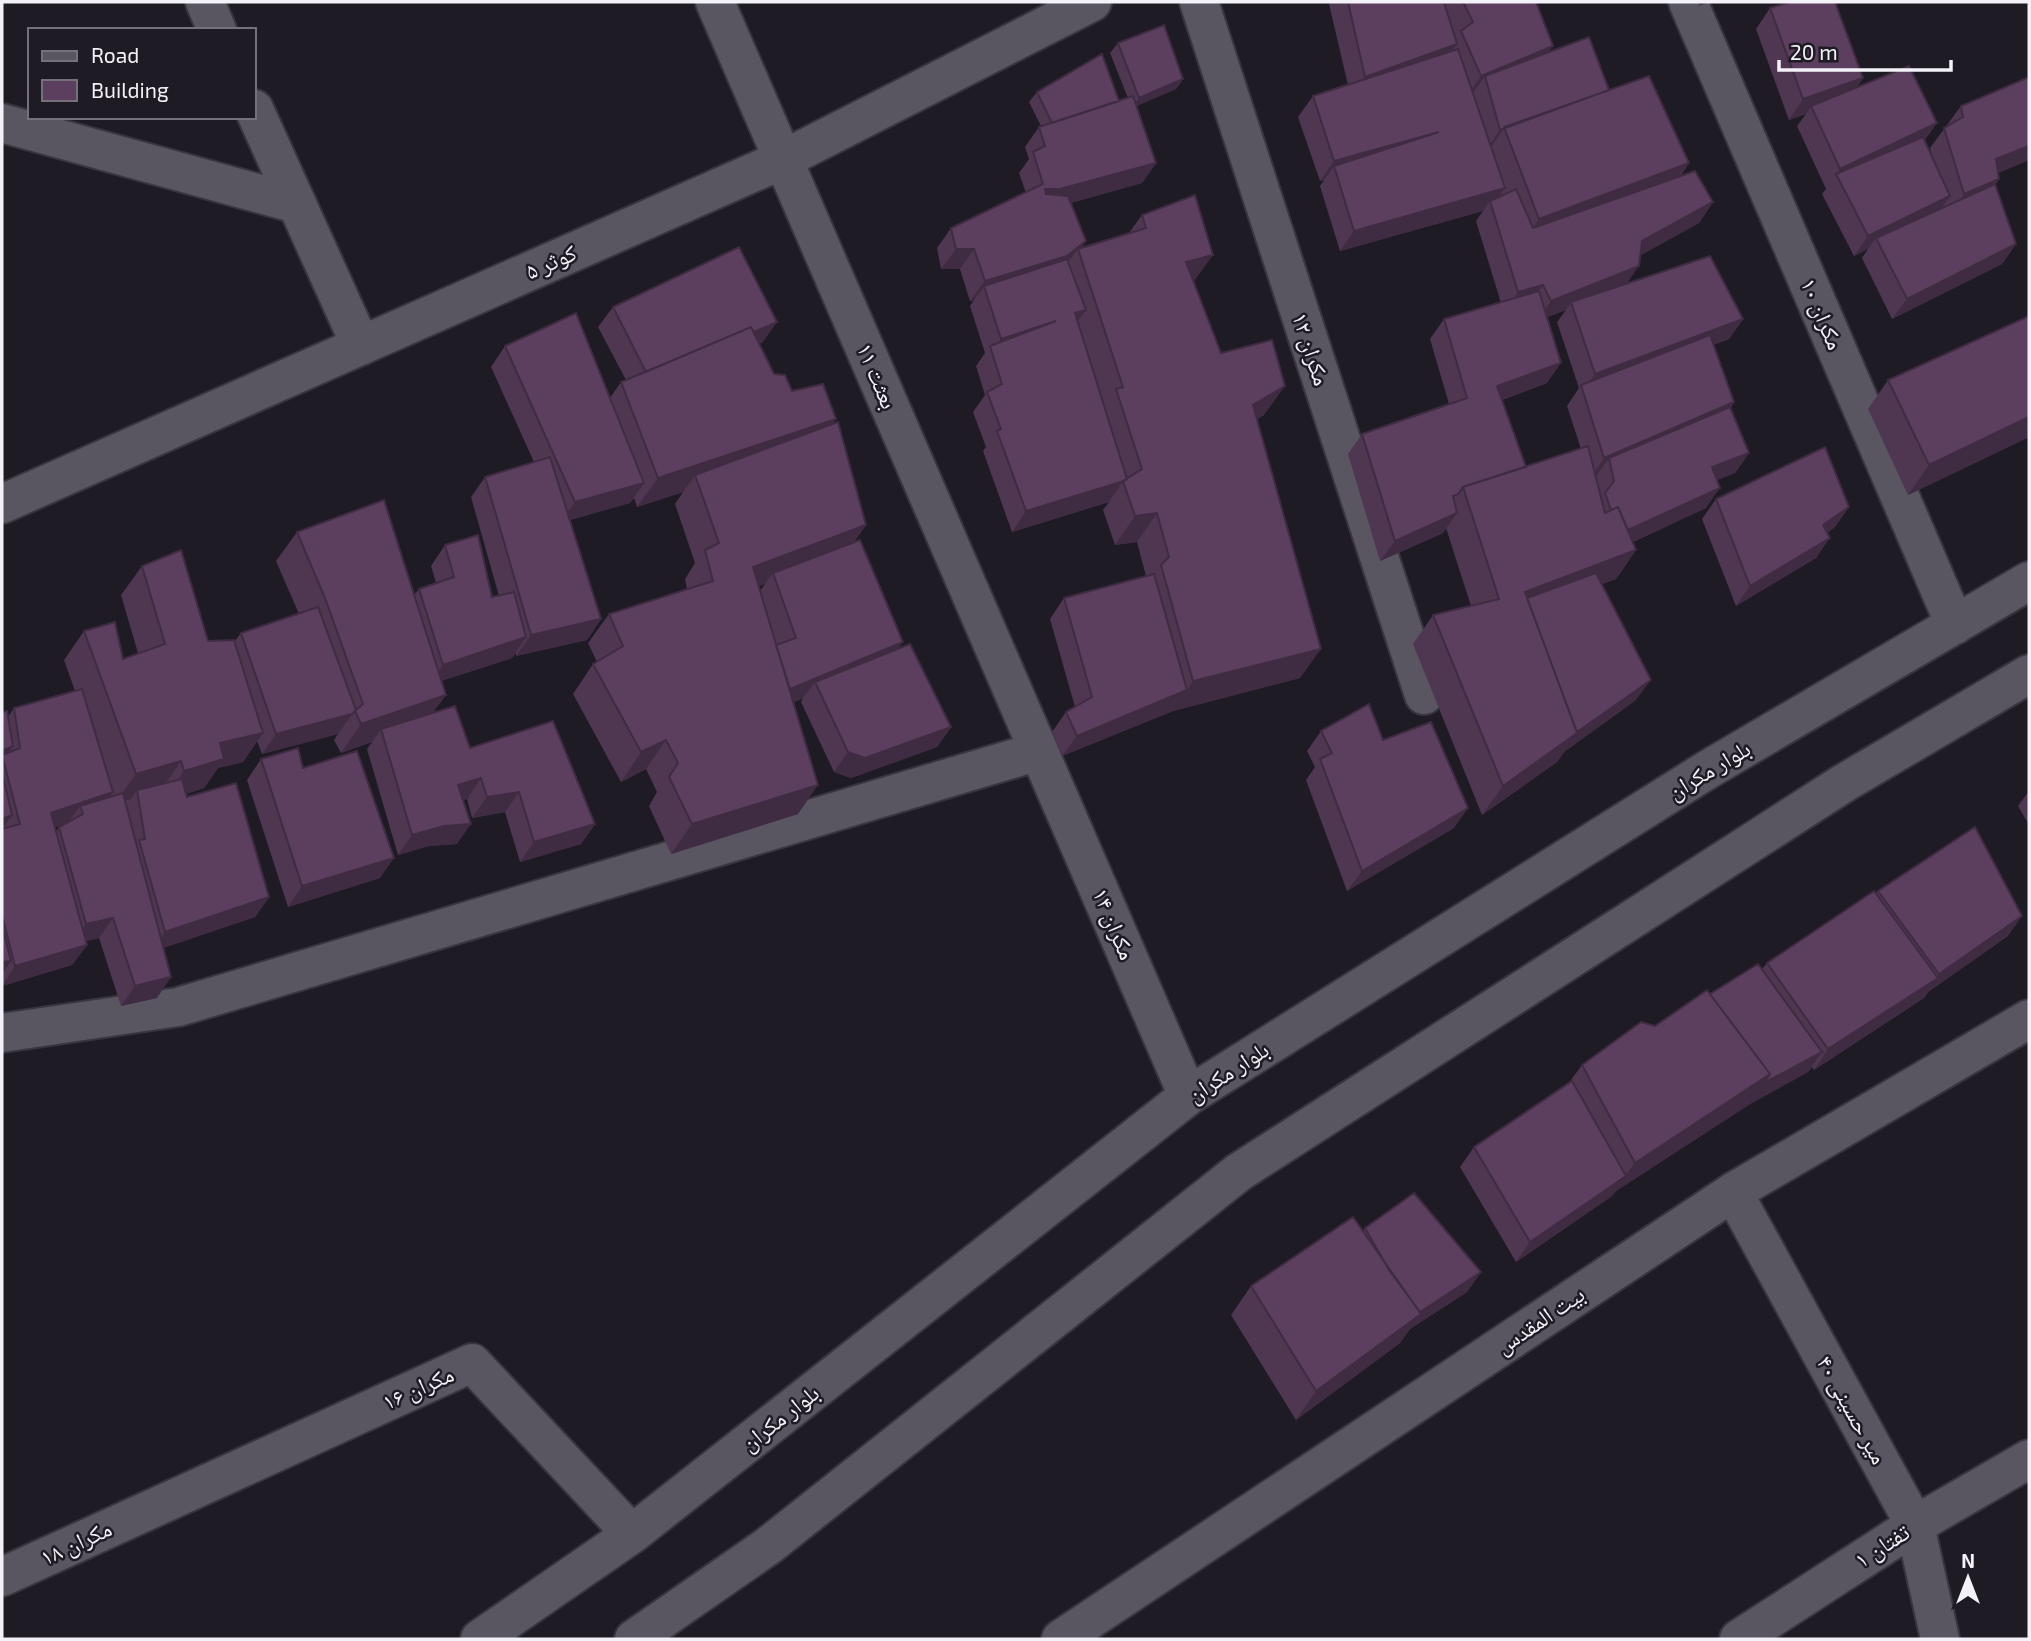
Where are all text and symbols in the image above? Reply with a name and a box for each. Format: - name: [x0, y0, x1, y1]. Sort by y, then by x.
- legend: [28, 28, 256, 119]
- scale bar: [1779, 28, 1951, 72]
- text: 20 m: [1790, 39, 1838, 64]
- text: Road: [91, 42, 139, 67]
- text: Building: [91, 77, 169, 102]
- street label: کوثر ۵: [521, 237, 581, 285]
- street label: مکران ۱۰: [1794, 274, 1850, 354]
- street label: مکران ۱۲: [1286, 309, 1337, 389]
- street label: بعثت ۱۱: [851, 339, 904, 413]
- street label: بلوار مکران: [1662, 734, 1755, 806]
- street label: مکران ۱۴: [1086, 884, 1142, 964]
- street label: بلوار مکران: [1181, 1035, 1274, 1109]
- street label: بیت المقدس: [1490, 1279, 1590, 1360]
- street label: میر حسینی ۴۰: [1811, 1350, 1894, 1469]
- street label: مکران ۱۶: [378, 1359, 458, 1416]
- street label: بلوار مکران: [735, 1378, 825, 1457]
- street label: مکران ۱۸: [36, 1514, 116, 1572]
- street label: تفتان ۱: [1849, 1517, 1915, 1574]
- north arrow: [1933, 1543, 2003, 1613]
- text: N: [1961, 1549, 1975, 1572]

